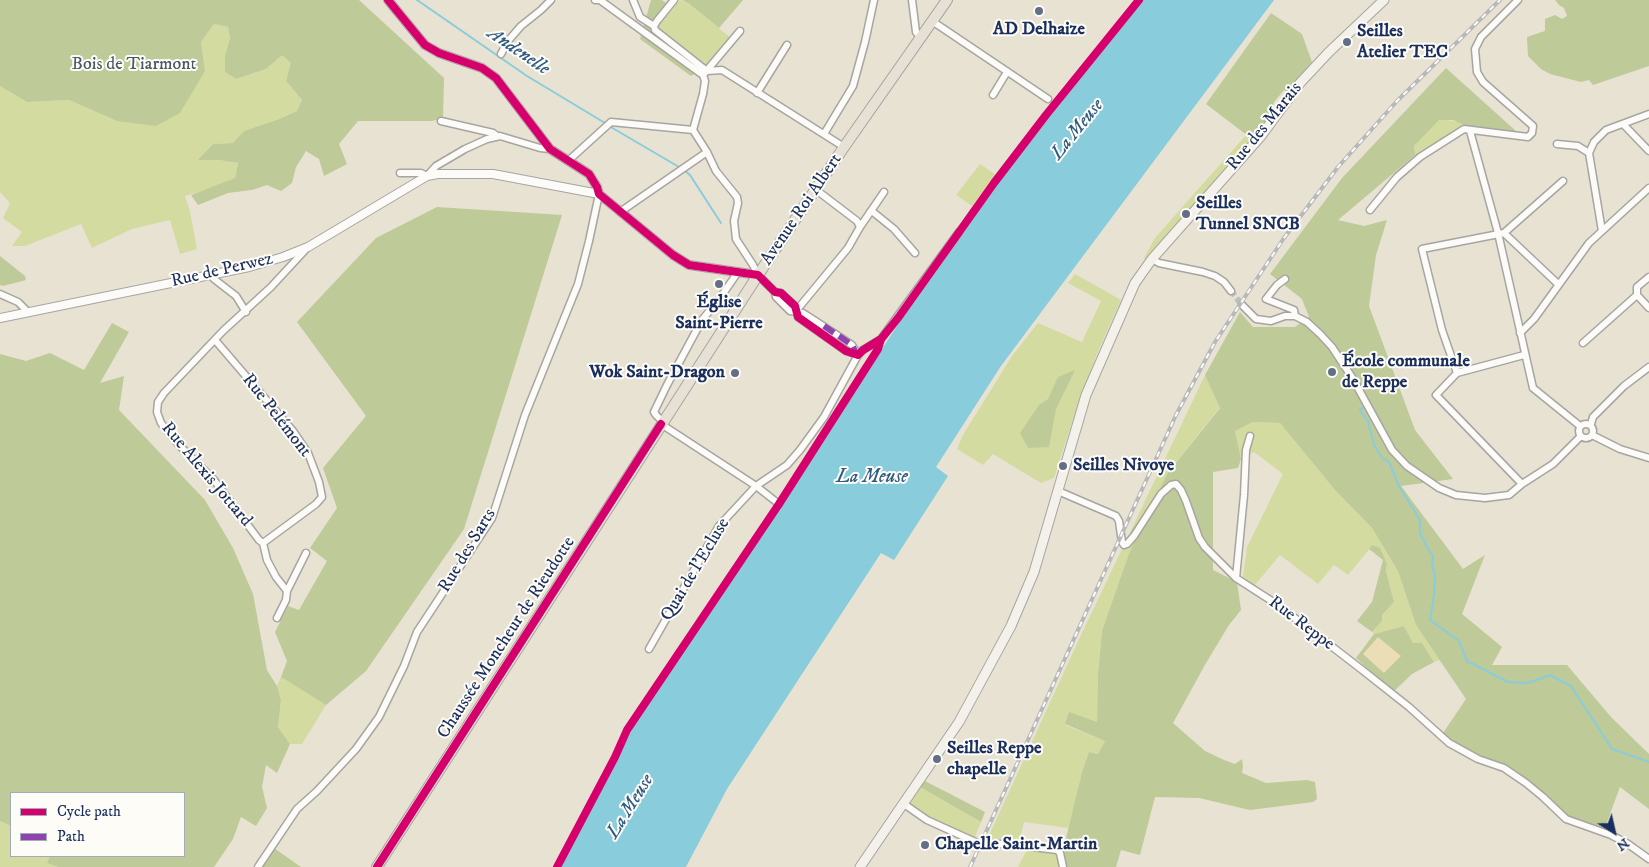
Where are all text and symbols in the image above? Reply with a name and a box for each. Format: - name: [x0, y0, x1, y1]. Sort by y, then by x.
- marker: AD Delhaize: [1033, 5, 1045, 17]
- place label: AD Delhaize: [993, 19, 1085, 41]
- place label: Seilles Atelier TEC: [1357, 21, 1448, 64]
- water label: Andenelle: [483, 23, 553, 81]
- marker: Seilles Atelier TEC: [1341, 36, 1353, 48]
- park label: Bois de Tiarmont: [72, 54, 196, 76]
- street label: Rue des Marais: [1223, 78, 1307, 176]
- water label: La Meuse: [1047, 95, 1109, 165]
- street label: Avenue Roi Albert: [757, 150, 847, 270]
- place label: Seilles Tunnel SNCB: [1196, 193, 1300, 235]
- marker: Seilles Tunnel SNCB: [1180, 208, 1192, 220]
- street label: Rue de Perwez: [169, 249, 275, 293]
- marker: Église Saint-Pierre: [713, 278, 725, 290]
- place label: Église Saint-Pierre: [675, 292, 763, 334]
- place label: École communale de Reppe: [1342, 351, 1470, 394]
- place label: Wok Saint-Dragon: [589, 362, 725, 384]
- marker: École communale de Reppe: [1326, 366, 1338, 378]
- marker: Wok Saint-Dragon: [729, 367, 741, 379]
- street label: Rue Pelémont: [237, 370, 315, 462]
- street label: Rue Alexis Jottard: [156, 418, 256, 532]
- place label: Seilles Nivoye: [1073, 455, 1174, 477]
- marker: Seilles Nivoye: [1057, 460, 1069, 472]
- water label: La Meuse: [836, 467, 908, 489]
- street label: Rue des Sarts: [435, 505, 501, 597]
- street label: Quai de l'Ecluse: [657, 515, 735, 625]
- street label: Chaussée Moncheur de Rieudotte: [434, 533, 580, 743]
- street label: Rue Reppe: [1264, 592, 1338, 656]
- place label: Seilles Reppe chapelle: [947, 738, 1041, 781]
- marker: Seilles Reppe chapelle: [931, 753, 943, 765]
- water label: La Meuse: [602, 771, 660, 843]
- legend: [10, 792, 185, 857]
- text: Cycle path: [57, 802, 121, 821]
- north arrow: [1589, 807, 1639, 857]
- text: Path: [57, 827, 85, 846]
- place label: Chapelle Saint-Martin: [935, 834, 1097, 856]
- text: N: [1613, 834, 1632, 855]
- marker: Chapelle Saint-Martin: [919, 839, 931, 851]

